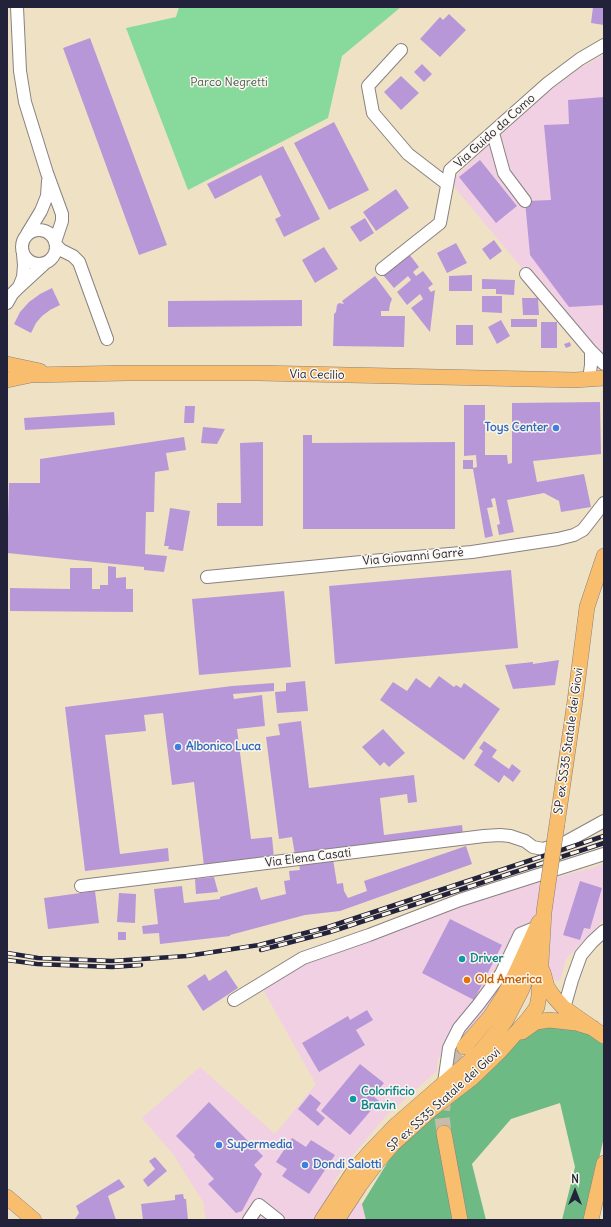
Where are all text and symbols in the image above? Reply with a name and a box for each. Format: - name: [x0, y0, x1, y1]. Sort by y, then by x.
- park label: Parco Negretti: [190, 76, 268, 90]
- street label: Via Guido da Como: [452, 91, 538, 171]
- street label: Via Cecilio: [289, 367, 345, 383]
- place label: Toys Center: [484, 421, 548, 435]
- marker: Toys Center: [551, 423, 561, 433]
- street label: Via Giovanni Garrè: [362, 545, 464, 569]
- street label: SP ex SS35 Statale dei Giovi: [552, 667, 586, 815]
- place label: Albonico Luca: [186, 740, 261, 754]
- marker: Albonico Luca: [173, 742, 183, 752]
- street label: Via Elena Casati: [264, 846, 352, 870]
- place label: Driver: [470, 952, 503, 966]
- marker: Driver: [457, 954, 467, 964]
- place label: Old America: [475, 973, 542, 987]
- marker: Old America: [462, 975, 472, 985]
- street label: SP ex SS35 Statale dei Giovi: [384, 1045, 504, 1155]
- place label: Colorificio Bravin: [361, 1085, 415, 1113]
- marker: Colorificio Bravin: [348, 1094, 358, 1104]
- place label: Supermedia: [227, 1138, 292, 1152]
- marker: Supermedia: [214, 1140, 224, 1150]
- place label: Dondi Salotti: [313, 1158, 381, 1172]
- marker: Dondi Salotti: [300, 1160, 310, 1170]
- north arrow: [555, 1171, 595, 1211]
- text: N: [571, 1172, 579, 1186]

